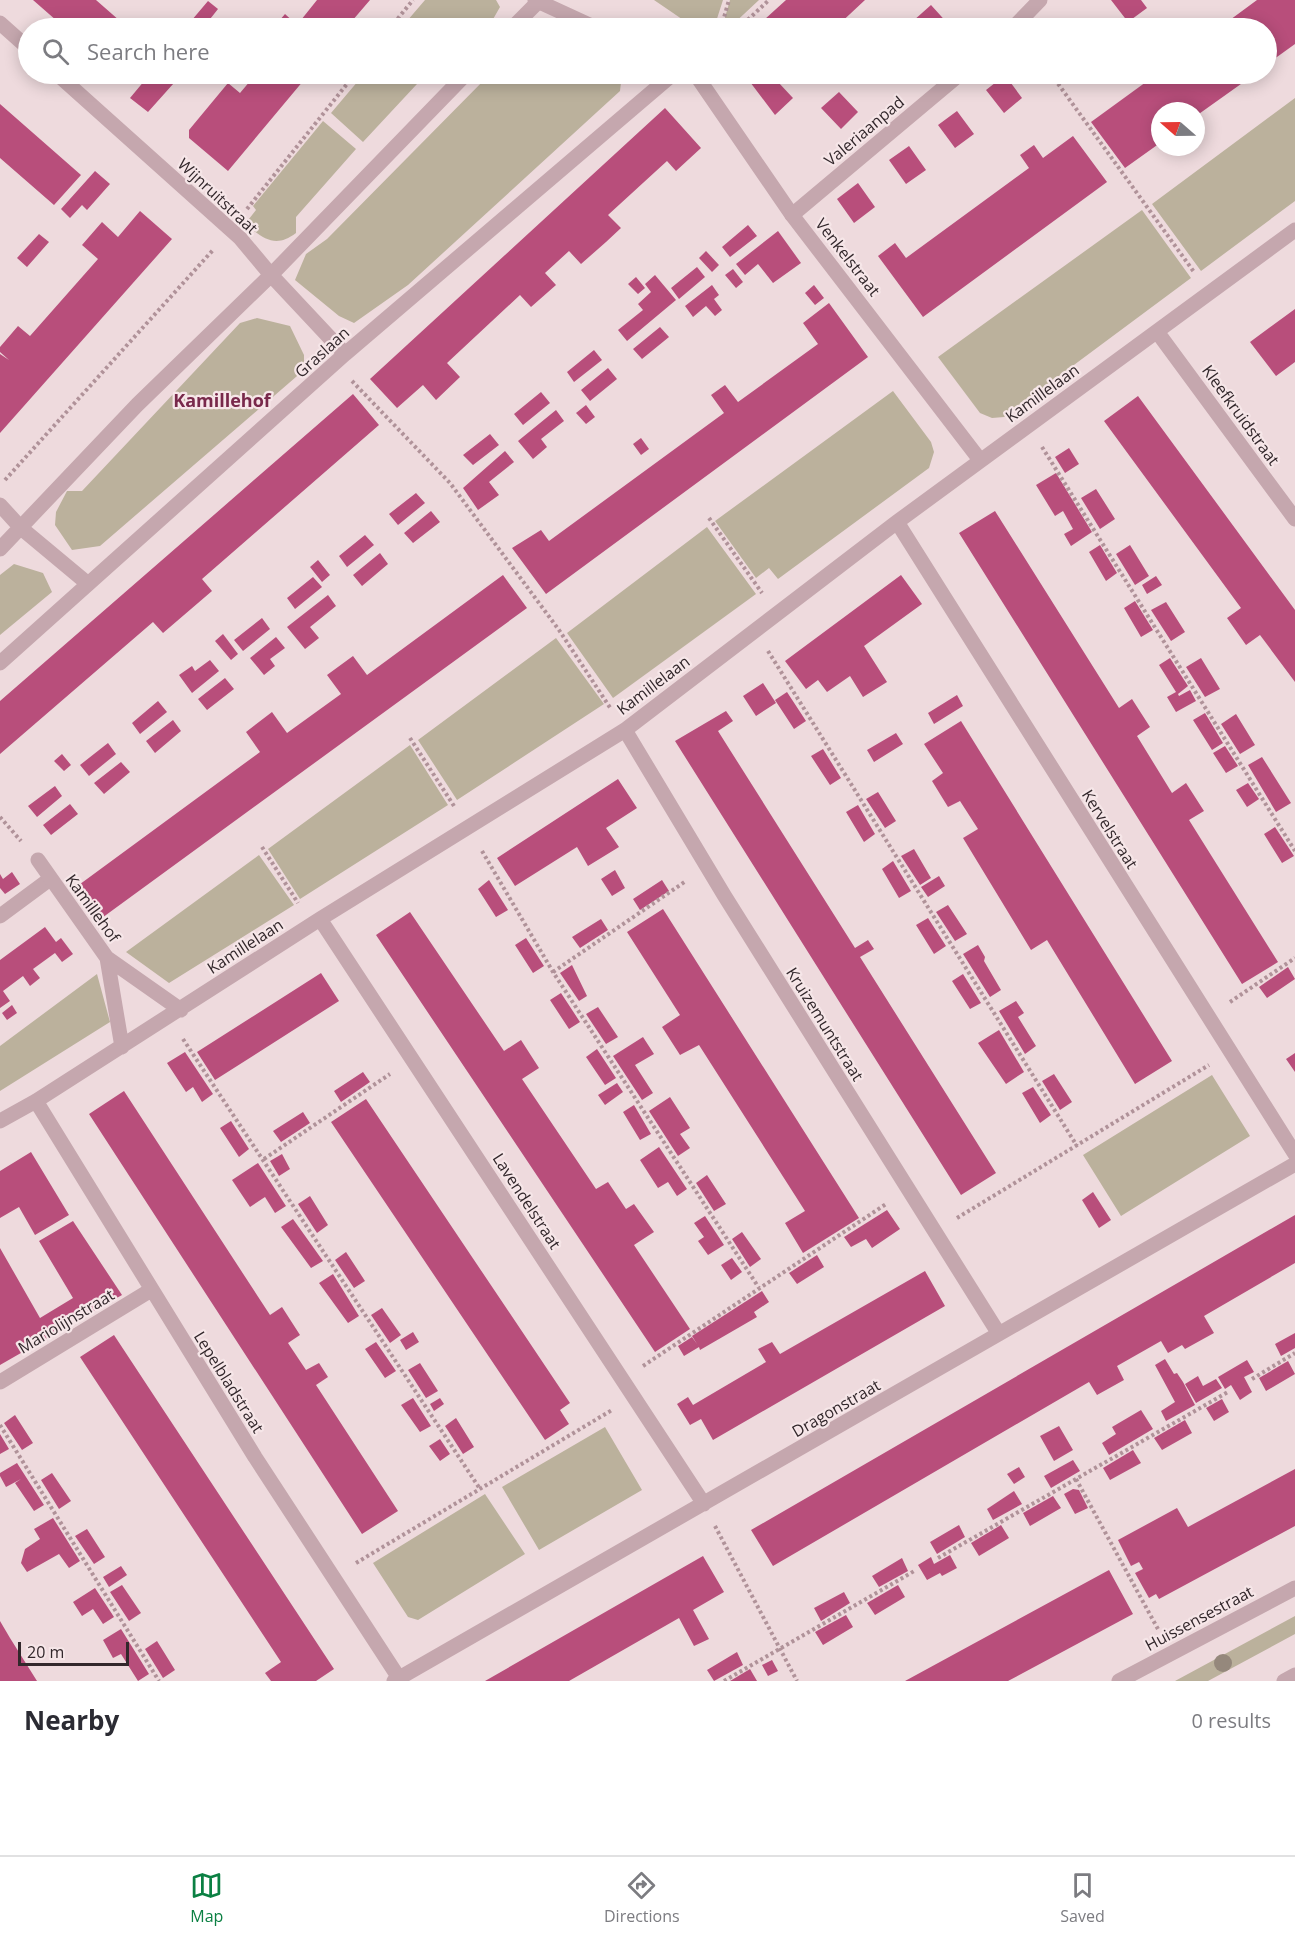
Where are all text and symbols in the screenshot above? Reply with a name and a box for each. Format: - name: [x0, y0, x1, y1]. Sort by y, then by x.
- search box: [18, 18, 1277, 84]
- icon: search: [39, 35, 72, 68]
- text: Search here: [87, 36, 210, 66]
- street label: Valeriaanpad: [819, 91, 909, 171]
- north arrow: [1151, 102, 1205, 156]
- street label: Wijnruitstraat: [173, 153, 263, 239]
- street label: Venkelstraat: [811, 214, 886, 301]
- street label: Graslaan: [290, 322, 354, 382]
- street label: Kamillelaan: [1001, 359, 1083, 427]
- street label: Kleefkruidstraat: [1197, 360, 1285, 470]
- district label: Kamillehof: [173, 388, 272, 412]
- street label: Kamillelaan: [612, 650, 694, 720]
- street label: Kervelstraat: [1077, 785, 1143, 873]
- street label: Kamillehof: [61, 869, 126, 948]
- street label: Kamillelaan: [203, 913, 287, 979]
- street label: Kruizemuntstraat: [781, 963, 869, 1085]
- street label: Lavendelstraat: [488, 1149, 566, 1253]
- street label: Mariolijnstraat: [14, 1283, 119, 1358]
- street label: Lepelbladstraat: [189, 1327, 269, 1437]
- street label: Dragonstraat: [788, 1374, 884, 1442]
- street label: Huissensestraat: [1141, 1580, 1257, 1656]
- scale bar: [18, 1639, 129, 1666]
- text: 20 m: [27, 1641, 64, 1663]
- text: Nearby: [24, 1702, 119, 1738]
- text: 0 results: [1191, 1707, 1271, 1734]
- tab: Map: [190, 1869, 223, 1927]
- tab: Directions: [604, 1869, 680, 1927]
- tab: Saved: [1060, 1869, 1105, 1927]

